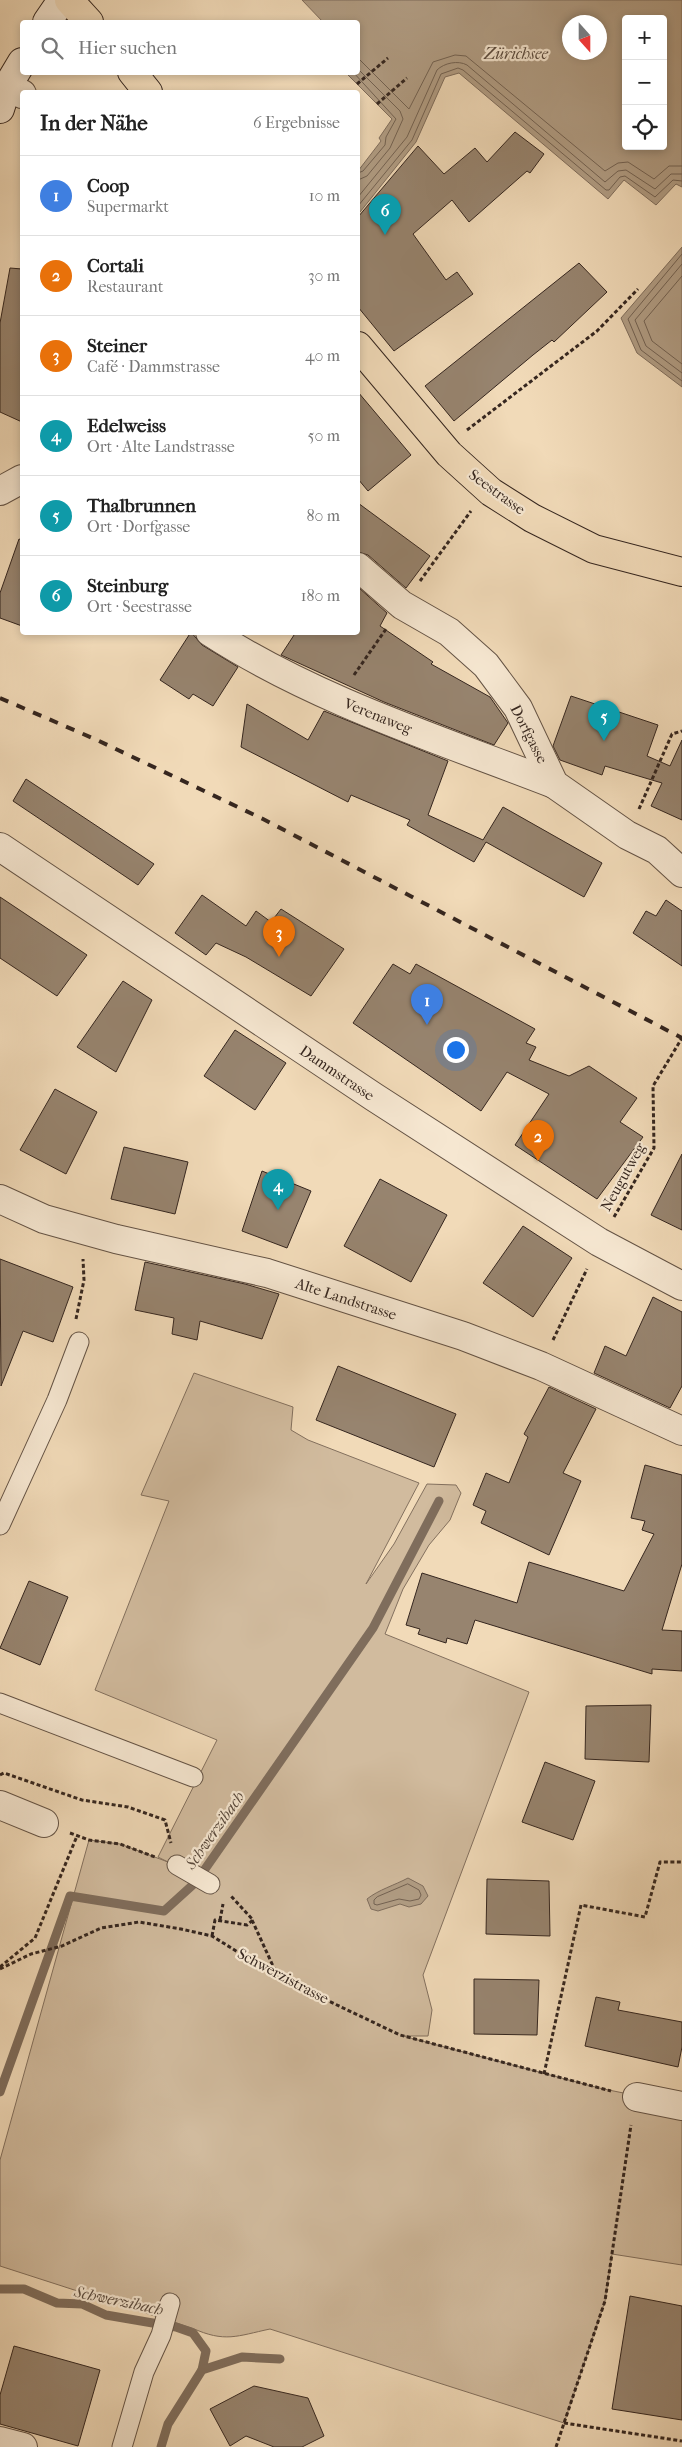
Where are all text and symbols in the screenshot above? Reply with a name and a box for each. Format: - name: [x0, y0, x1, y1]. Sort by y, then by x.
- north arrow: [562, 15, 607, 60]
- map controls: [622, 15, 667, 150]
- button: +: [622, 15, 667, 60]
- search box: [20, 20, 360, 75]
- icon: search: [38, 34, 66, 62]
- text: Hier suchen: [78, 37, 177, 59]
- water label: Zürichsee: [483, 44, 548, 63]
- button: −: [622, 60, 667, 105]
- button: locate: [622, 105, 667, 150]
- text: In der Nähe: [40, 111, 148, 135]
- text: 6 Ergebnisse: [253, 113, 340, 132]
- text: Coop: [87, 175, 129, 197]
- text: 1: [53, 186, 59, 205]
- text: 10 m: [309, 186, 340, 205]
- pin: 6: [369, 194, 401, 235]
- text: Supermarkt: [87, 197, 169, 216]
- text: Cortali: [87, 255, 144, 277]
- text: 2: [52, 266, 60, 285]
- text: 30 m: [308, 266, 340, 285]
- text: Restaurant: [87, 277, 163, 296]
- text: Steiner: [87, 335, 147, 357]
- text: 3: [53, 346, 59, 365]
- text: 40 m: [305, 346, 340, 365]
- text: Café · Dammstrasse: [87, 357, 220, 376]
- text: Edelweiss: [87, 415, 166, 437]
- text: 4: [51, 426, 61, 445]
- text: 50 m: [308, 426, 340, 445]
- text: Ort · Alte Landstrasse: [87, 437, 235, 456]
- street label: Seestrasse: [465, 466, 529, 519]
- text: Thalbrunnen: [87, 495, 196, 517]
- text: 5: [53, 506, 59, 525]
- text: 80 m: [306, 506, 340, 525]
- text: Ort · Dorfgasse: [87, 517, 190, 536]
- text: Steinburg: [87, 575, 168, 597]
- text: 6: [52, 586, 60, 605]
- text: 180 m: [301, 586, 340, 605]
- text: Ort · Seestrasse: [87, 597, 192, 616]
- street label: Verenaweg: [340, 694, 416, 738]
- pin: 5: [588, 700, 620, 741]
- street label: Dorfgasse: [507, 702, 552, 767]
- pin: 3: [263, 916, 295, 957]
- pin: 1: [411, 984, 443, 1025]
- your location: [443, 1037, 469, 1063]
- street label: Dammstrasse: [296, 1041, 378, 1105]
- pin: 2: [522, 1120, 554, 1161]
- street label: Neugutweg: [597, 1139, 650, 1214]
- pin: 4: [262, 1169, 294, 1210]
- street label: Alte Landstrasse: [292, 1274, 399, 1324]
- water label: Schwerzibach: [180, 1788, 248, 1874]
- street label: Schwerzistrasse: [234, 1944, 332, 2008]
- water label: Schwerzibach: [72, 2282, 165, 2319]

